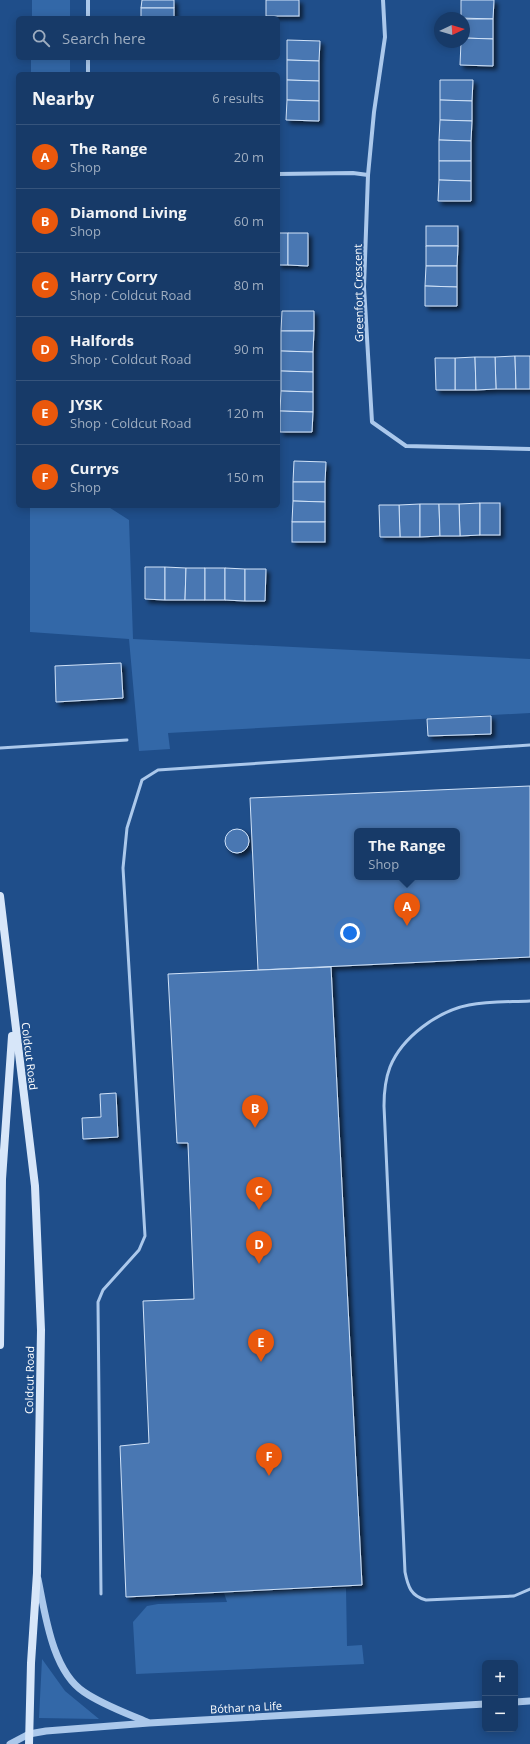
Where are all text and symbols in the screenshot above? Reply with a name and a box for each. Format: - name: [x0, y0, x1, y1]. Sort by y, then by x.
- north arrow: [434, 12, 470, 48]
- search box: [16, 16, 280, 60]
- icon: search: [30, 27, 52, 49]
- text: Search here: [62, 28, 146, 48]
- text: Nearby: [32, 87, 94, 110]
- text: 6 results: [212, 89, 264, 107]
- text: The Range: [70, 138, 147, 158]
- text: A: [41, 148, 49, 166]
- text: 20 m: [234, 148, 264, 166]
- text: Shop: [70, 158, 101, 176]
- text: Diamond Living: [70, 202, 187, 222]
- text: B: [41, 212, 49, 230]
- text: 60 m: [234, 212, 264, 230]
- text: Shop: [70, 222, 101, 240]
- street label: Greenfort Crescent: [350, 244, 366, 342]
- text: Harry Corry: [70, 266, 158, 286]
- text: C: [41, 276, 49, 294]
- text: 80 m: [234, 276, 264, 294]
- text: Shop · Coldcut Road: [70, 286, 192, 304]
- text: Halfords: [70, 330, 134, 350]
- text: D: [40, 340, 50, 358]
- text: 90 m: [234, 340, 264, 358]
- text: Shop · Coldcut Road: [70, 350, 192, 368]
- text: JYSK: [70, 394, 103, 414]
- text: E: [41, 404, 49, 422]
- text: 120 m: [226, 404, 264, 422]
- text: Shop · Coldcut Road: [70, 414, 192, 432]
- text: Currys: [70, 458, 119, 478]
- text: F: [41, 468, 49, 486]
- text: 150 m: [226, 468, 264, 486]
- text: Shop: [70, 478, 101, 496]
- popup: [354, 828, 460, 880]
- text: The Range: [368, 835, 446, 855]
- text: Shop: [368, 855, 399, 873]
- pin: A: [394, 893, 420, 926]
- your location: [340, 923, 360, 943]
- street label: Coldcut Road: [18, 1021, 42, 1091]
- pin: B: [242, 1095, 268, 1128]
- pin: C: [246, 1177, 272, 1210]
- pin: D: [246, 1231, 272, 1264]
- pin: E: [248, 1329, 274, 1362]
- street label: Coldcut Road: [21, 1346, 37, 1414]
- pin: F: [256, 1443, 282, 1476]
- map controls: [482, 1660, 518, 1732]
- button: +: [482, 1660, 518, 1696]
- button: −: [482, 1696, 518, 1732]
- street label: Bóthar na Life: [210, 1698, 282, 1716]

